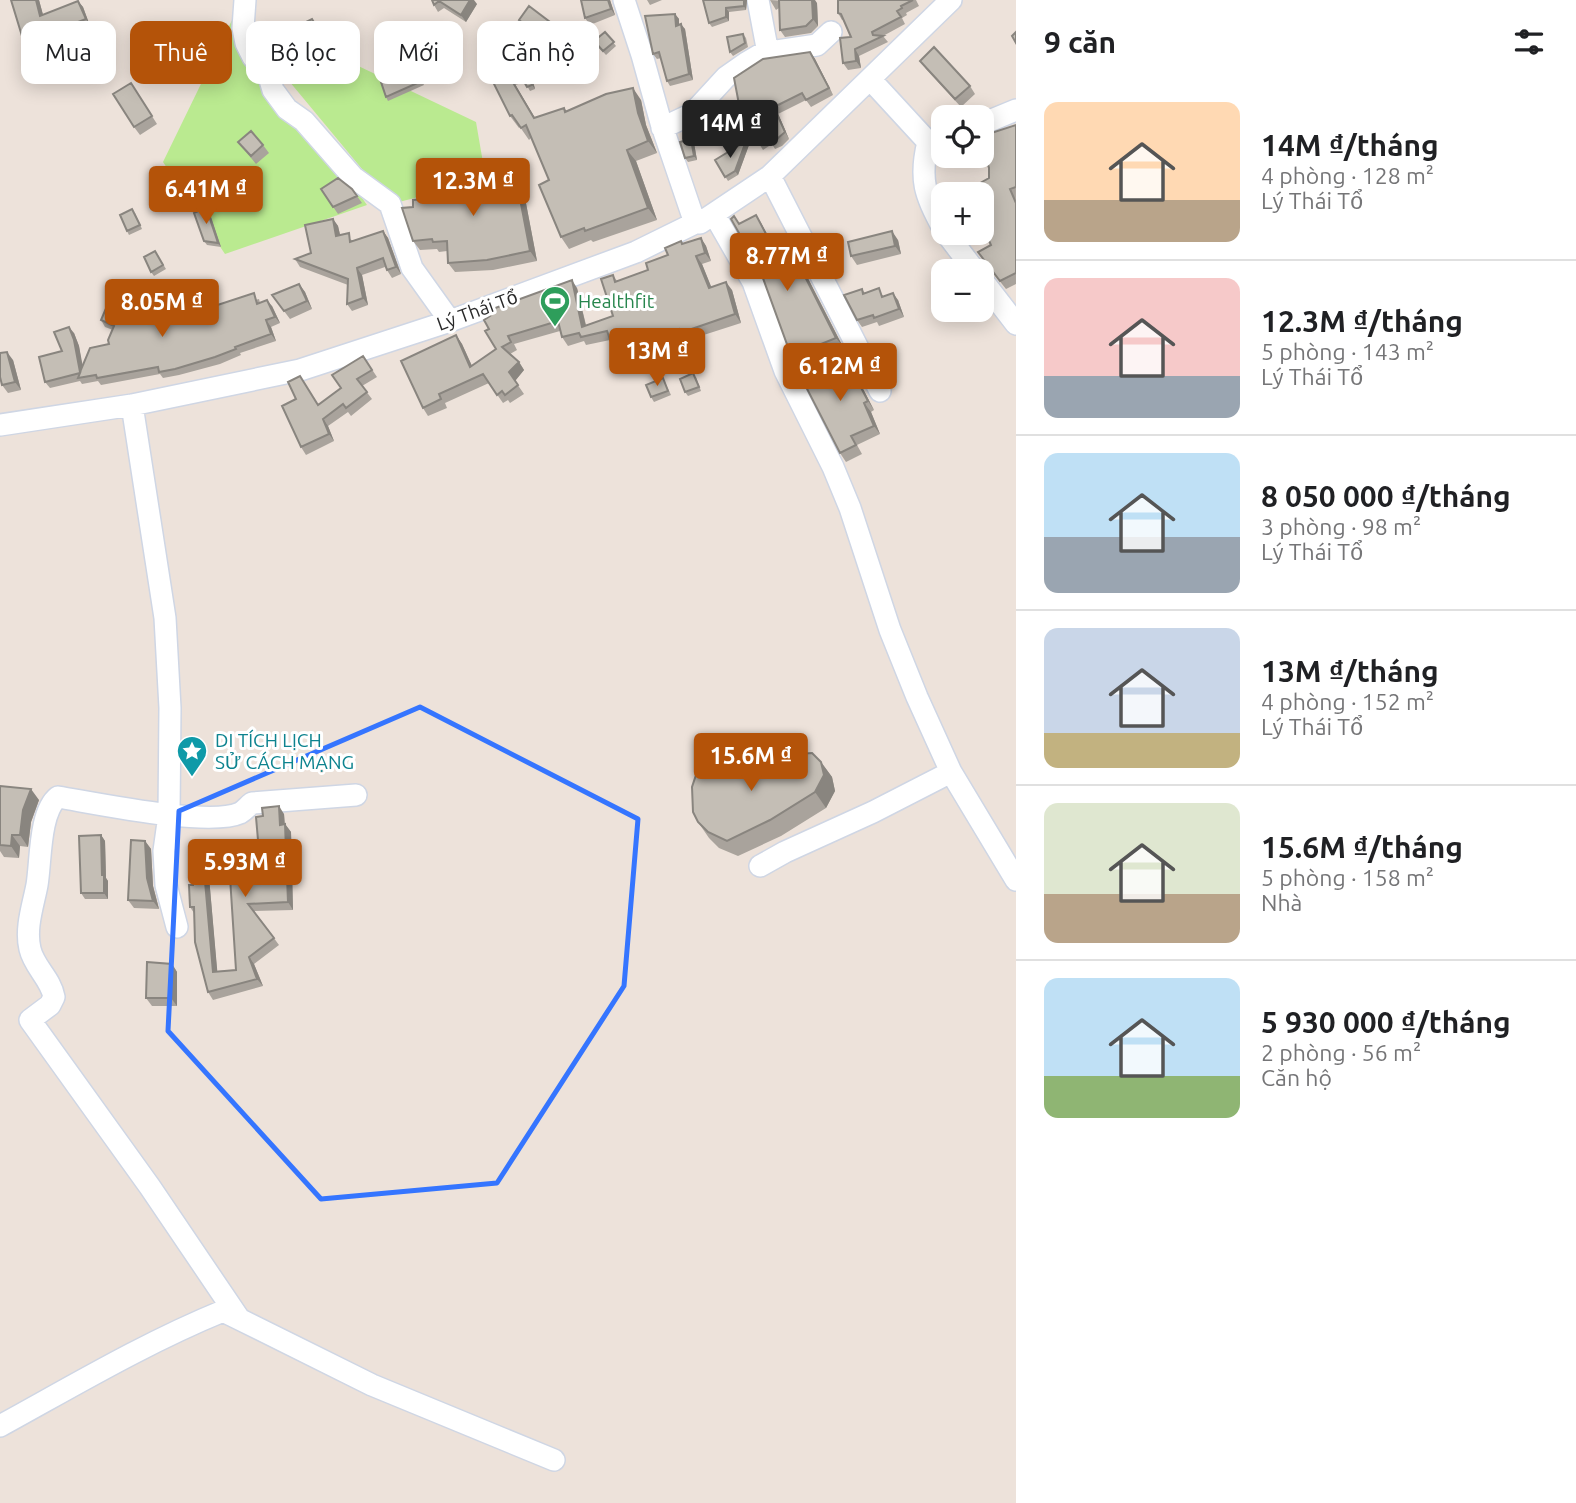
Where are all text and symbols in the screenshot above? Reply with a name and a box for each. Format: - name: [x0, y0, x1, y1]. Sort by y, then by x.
- chip: Mua: [21, 21, 116, 84]
- chip: Thuê: [130, 21, 232, 84]
- chip: Bộ lọc: [246, 21, 360, 84]
- chip: Mới: [374, 21, 463, 84]
- chip: Căn hộ: [477, 21, 599, 84]
- icon: filters: [1510, 23, 1548, 61]
- text: 9 căn: [1044, 25, 1116, 59]
- pin: 14M ₫: [681, 100, 779, 160]
- map controls: [931, 105, 994, 322]
- button: locate: [931, 105, 994, 168]
- text: 14M ₫: [698, 110, 762, 135]
- text: 14M ₫/tháng: [1261, 128, 1439, 162]
- icon: home: [1100, 130, 1184, 214]
- pin: 12.3M ₫: [408, 158, 538, 218]
- text: 4 phòng · 128 m²: [1261, 163, 1434, 188]
- pin: 6.41M ₫: [141, 166, 271, 226]
- text: 12.3M ₫: [432, 168, 514, 193]
- text: 6.41M ₫: [165, 176, 247, 201]
- button: +: [931, 182, 994, 245]
- text: Lý Thái Tổ: [1261, 188, 1363, 213]
- pin: 8.77M ₫: [722, 233, 852, 293]
- text: 8.77M ₫: [746, 243, 828, 268]
- button: −: [931, 259, 994, 322]
- pin: 8.05M ₫: [97, 280, 227, 339]
- sports icon: Healthfit: [538, 284, 572, 328]
- street label: Lý Thái Tổ: [434, 285, 520, 335]
- text: 8.05M ₫: [121, 289, 203, 314]
- place label: Healthfit: [578, 290, 655, 312]
- text: 12.3M ₫/tháng: [1261, 304, 1463, 338]
- icon: home: [1100, 306, 1184, 390]
- pin: 13M ₫: [608, 328, 706, 388]
- text: 13M ₫: [625, 338, 689, 363]
- text: 5 phòng · 143 m²: [1261, 339, 1434, 364]
- pin: 6.12M ₫: [775, 344, 905, 403]
- text: 6.12M ₫: [799, 353, 881, 378]
- text: Lý Thái Tổ: [1261, 364, 1363, 389]
- text: 8 050 000 ₫/tháng: [1261, 479, 1511, 513]
- icon: home: [1100, 481, 1184, 565]
- text: 3 phòng · 98 m²: [1261, 514, 1421, 539]
- text: Lý Thái Tổ: [1261, 539, 1363, 564]
- text: 13M ₫/tháng: [1261, 654, 1439, 688]
- icon: home: [1100, 656, 1184, 740]
- text: 4 phòng · 152 m²: [1261, 689, 1434, 714]
- text: Lý Thái Tổ: [1261, 714, 1363, 739]
- place label: DI TÍCH LỊCH SỬ CÁCH MẠNG: [215, 729, 354, 773]
- place icon: DI TÍCH LỊCH SỬ CÁCH MẠNG: [175, 734, 209, 778]
- pin: 15.6M ₫: [686, 734, 816, 793]
- text: 15.6M ₫: [710, 743, 792, 768]
- text: 15.6M ₫/tháng: [1261, 830, 1463, 864]
- icon: home: [1100, 831, 1184, 915]
- pin: 5.93M ₫: [180, 839, 310, 899]
- text: 5.93M ₫: [204, 849, 286, 874]
- text: 5 phòng · 158 m²: [1261, 865, 1434, 890]
- text: Nhà: [1261, 890, 1302, 915]
- text: 5 930 000 ₫/tháng: [1261, 1005, 1511, 1039]
- icon: home: [1100, 1006, 1184, 1090]
- text: 2 phòng · 56 m²: [1261, 1040, 1421, 1065]
- text: Căn hộ: [1261, 1065, 1332, 1090]

